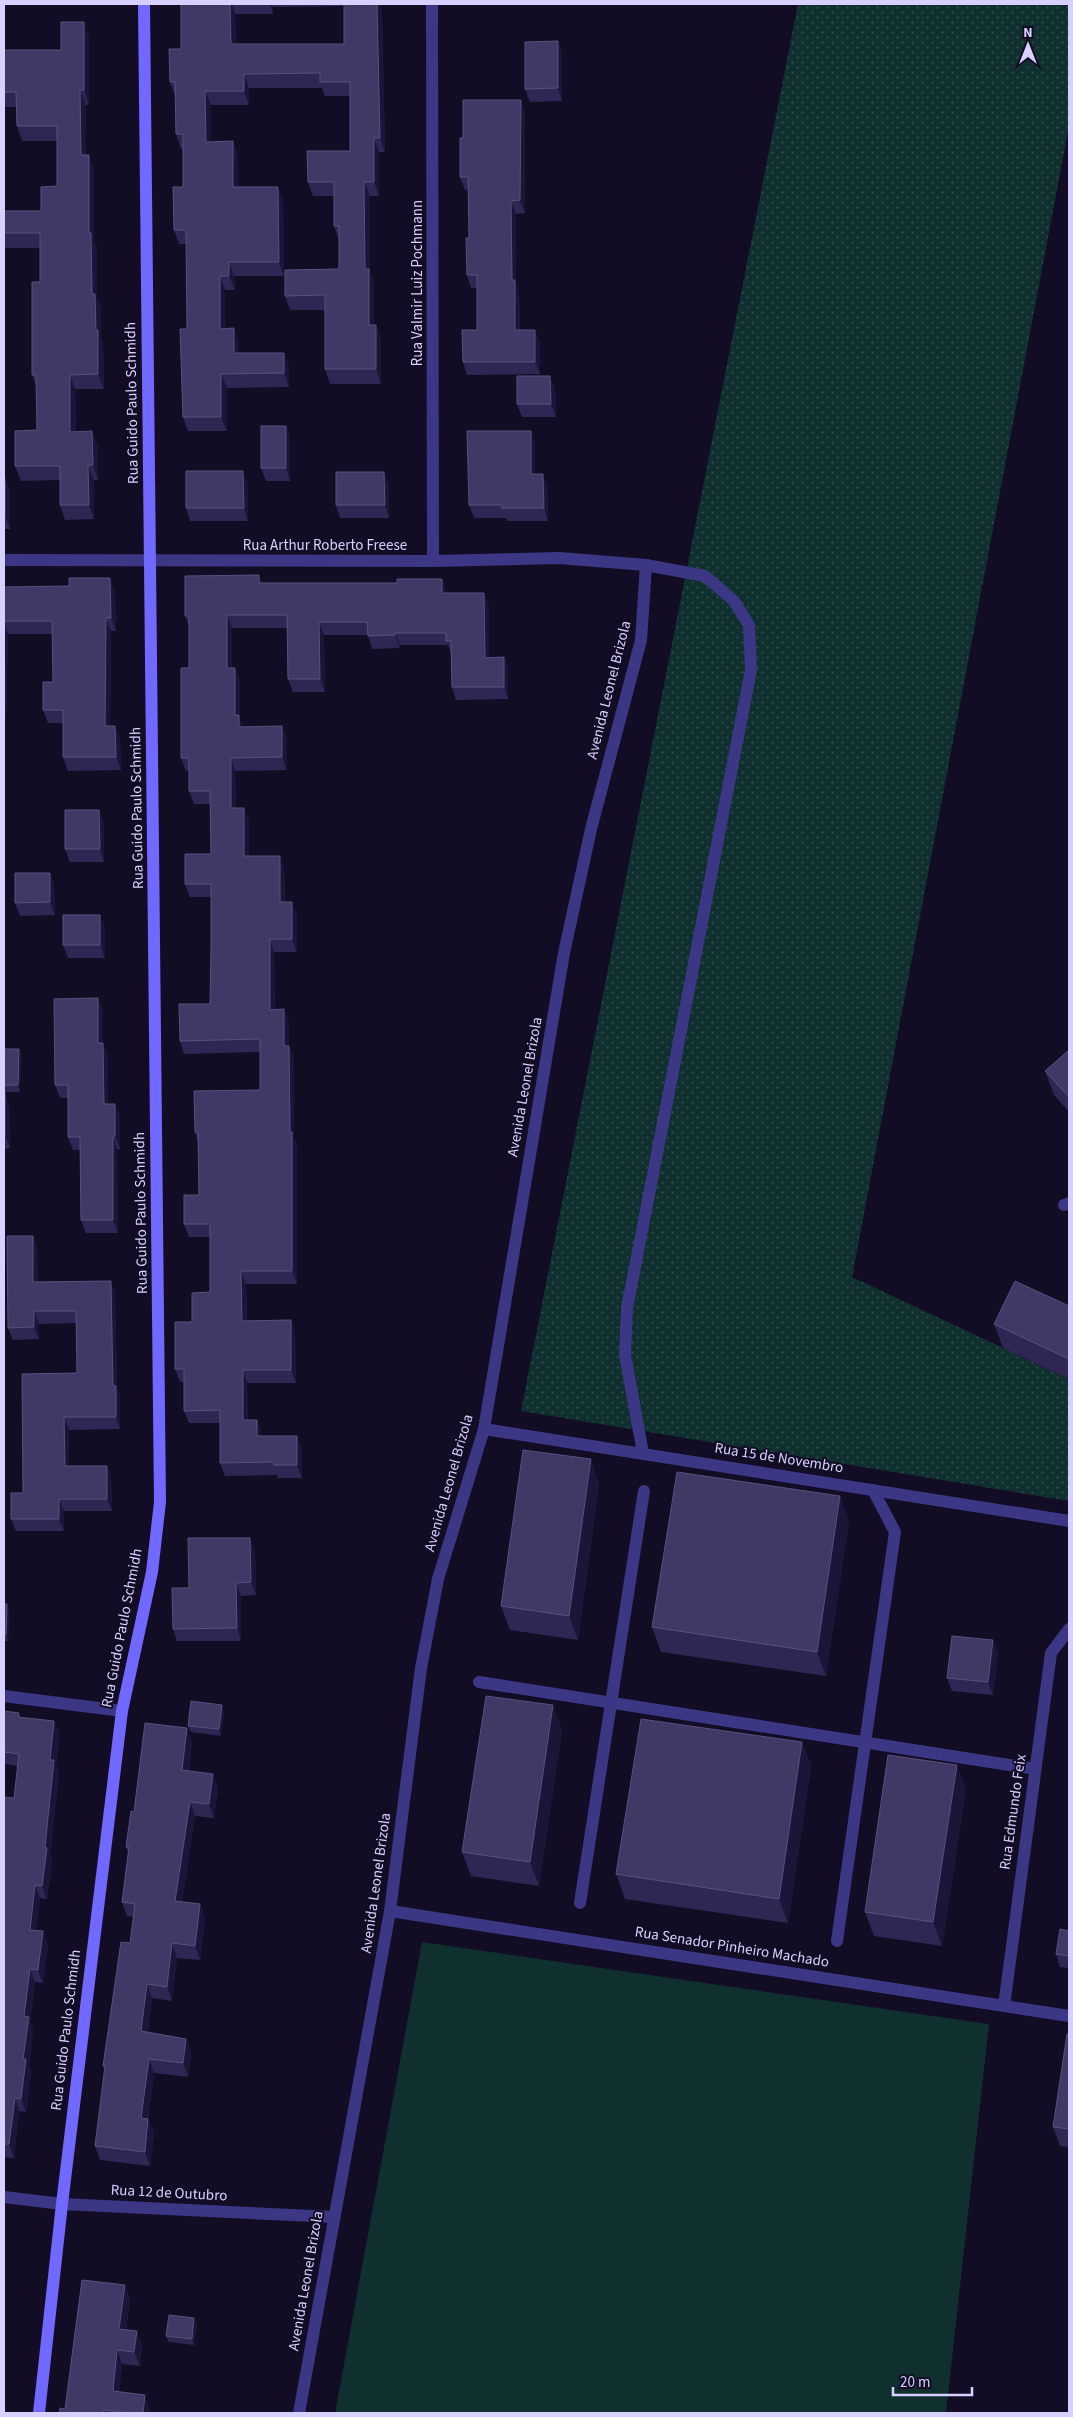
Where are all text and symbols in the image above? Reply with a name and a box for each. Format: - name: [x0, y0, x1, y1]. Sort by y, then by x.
- north arrow: [1003, 20, 1053, 70]
- text: N: [1023, 23, 1033, 43]
- street label: Rua Valmir Luiz Pochmann: [407, 200, 428, 366]
- street label: Rua Guido Paulo Schmidh: [120, 322, 144, 484]
- street label: Rua Arthur Roberto Freese: [243, 535, 407, 556]
- street label: Avenida Leonel Brizola: [582, 619, 636, 761]
- street label: Rua Guido Paulo Schmidh: [125, 727, 149, 889]
- street label: Avenida Leonel Brizola: [502, 1015, 548, 1159]
- street label: Rua Guido Paulo Schmidh: [129, 1132, 153, 1294]
- street label: Avenida Leonel Brizola: [419, 1412, 479, 1554]
- street label: Rua 15 de Novembro: [713, 1437, 845, 1479]
- street label: Rua Guido Paulo Schmidh: [96, 1547, 148, 1709]
- street label: Rua Edmundo Feix: [994, 1752, 1032, 1871]
- street label: Avenida Leonel Brizola: [356, 1811, 396, 1955]
- street label: Rua Senador Pinheiro Machado: [633, 1921, 831, 1973]
- street label: Rua Guido Paulo Schmidh: [46, 1948, 86, 2112]
- street label: Rua 12 de Outubro: [110, 2179, 228, 2207]
- street label: Avenida Leonel Brizola: [283, 2209, 329, 2353]
- scale bar: [893, 2364, 972, 2396]
- text: 20 m: [900, 2372, 930, 2393]

